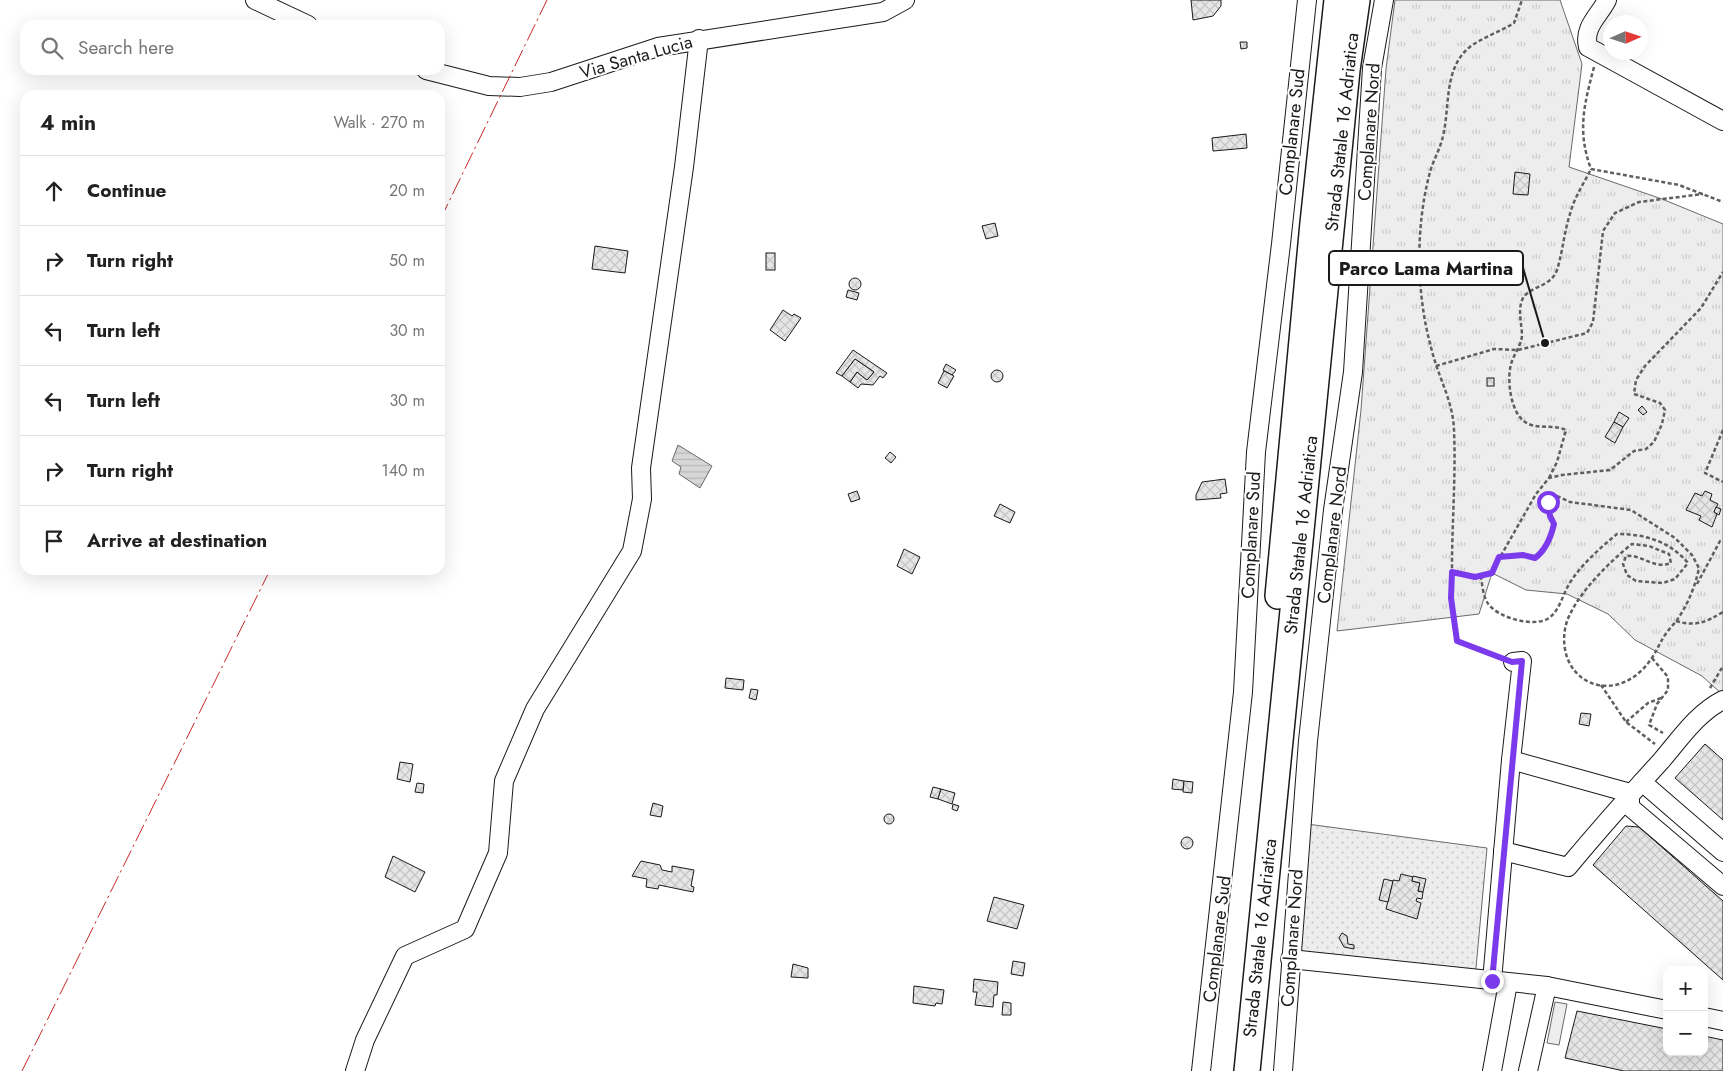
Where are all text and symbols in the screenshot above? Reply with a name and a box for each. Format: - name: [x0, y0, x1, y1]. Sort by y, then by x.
- north arrow: [1603, 15, 1648, 60]
- search box: [20, 20, 445, 75]
- street label: Via Santa Lucia: [577, 29, 695, 85]
- street label: Strada Statale 16 Adriatica: [1319, 31, 1365, 233]
- icon: search: [38, 34, 66, 62]
- text: Search here: [78, 34, 174, 61]
- street label: Complanare Nord: [1351, 62, 1387, 202]
- street label: Complanare Sud: [1272, 67, 1312, 197]
- text: 4 min: [40, 108, 96, 138]
- text: Walk · 270 m: [334, 111, 425, 134]
- icon: ahead: [40, 177, 68, 205]
- text: Continue: [87, 177, 166, 204]
- text: 20 m: [389, 179, 425, 202]
- icon: right: [40, 247, 68, 275]
- text: Turn right: [87, 247, 173, 274]
- text: 50 m: [389, 249, 425, 272]
- callout: Parco Lama Martina: [1329, 251, 1523, 285]
- text: Parco Lama Martina: [1339, 255, 1513, 282]
- icon: left: [40, 317, 68, 345]
- text: Turn left: [87, 317, 160, 344]
- text: 30 m: [389, 319, 425, 342]
- icon: left: [40, 387, 68, 415]
- text: Turn left: [87, 387, 160, 414]
- text: 30 m: [389, 389, 425, 412]
- street label: Strada Statale 16 Adriatica: [1278, 434, 1324, 636]
- icon: right: [40, 457, 68, 485]
- text: Turn right: [87, 457, 173, 484]
- text: 140 m: [382, 459, 425, 482]
- street label: Complanare Nord: [1311, 465, 1353, 605]
- street label: Complanare Sud: [1235, 471, 1267, 599]
- route start: [1537, 491, 1560, 514]
- icon: arrive: [40, 527, 68, 555]
- text: Arrive at destination: [87, 527, 267, 554]
- street label: Strada Statale 16 Adriatica: [1237, 837, 1283, 1039]
- street label: Complanare Nord: [1274, 868, 1310, 1008]
- street label: Complanare Sud: [1196, 874, 1238, 1004]
- map controls: [1663, 966, 1708, 1056]
- button: +: [1663, 966, 1708, 1011]
- route end: [1481, 970, 1504, 993]
- button: −: [1663, 1011, 1708, 1056]

